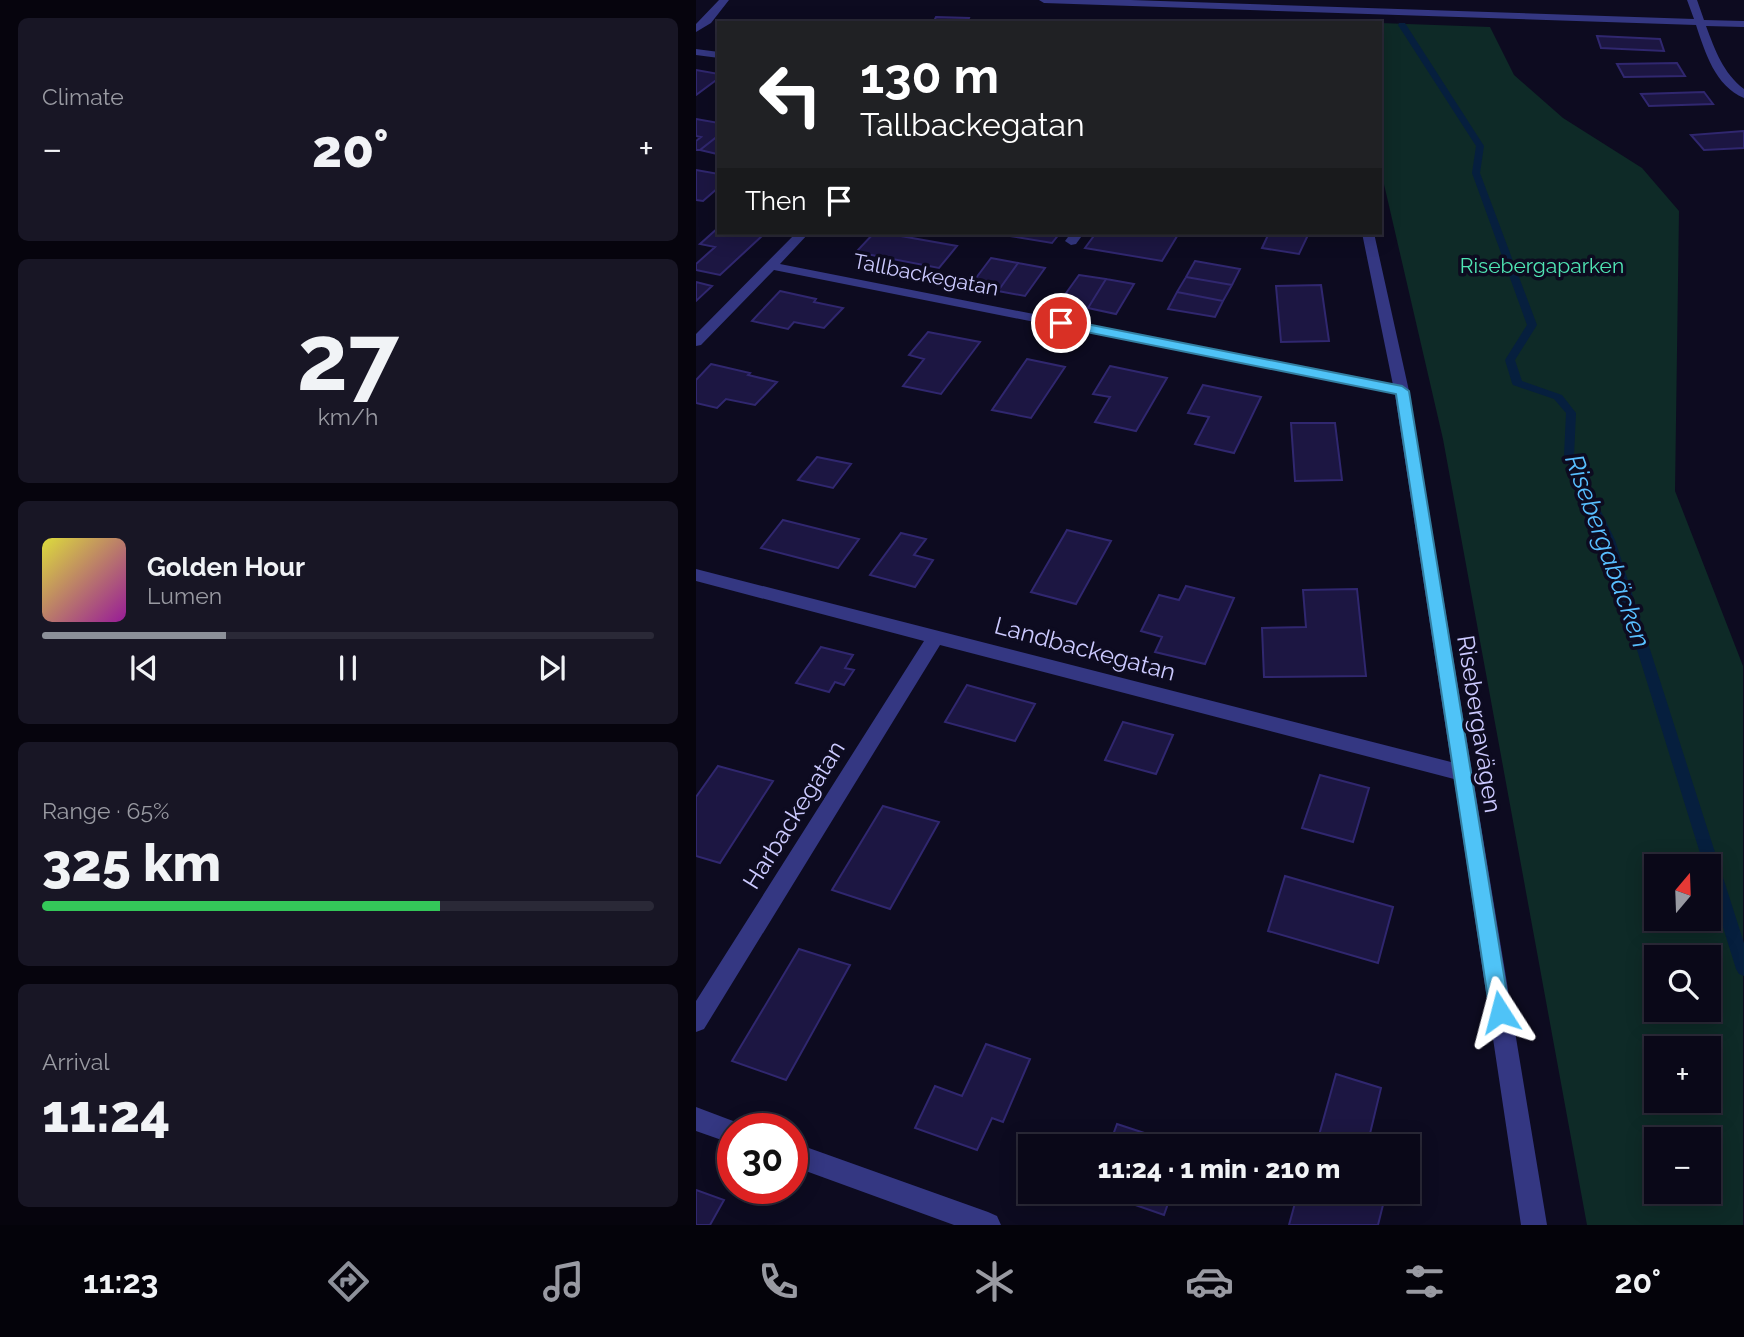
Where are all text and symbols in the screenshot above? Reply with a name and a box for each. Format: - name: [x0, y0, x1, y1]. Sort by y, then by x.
- text: 130 m: [860, 47, 999, 104]
- icon: left: [745, 49, 836, 140]
- text: Climate: [42, 83, 124, 110]
- text: Tallbackegatan: [860, 106, 1085, 143]
- text: 20°: [312, 118, 389, 179]
- text: −: [42, 126, 62, 171]
- text: +: [638, 126, 654, 171]
- icon: arrive: [820, 182, 858, 220]
- text: Then: [745, 186, 806, 216]
- street label: Tallbackegatan: [851, 248, 1001, 301]
- park label: Risebergaparken: [1460, 253, 1624, 278]
- pin: [1031, 293, 1091, 353]
- text: 27: [297, 304, 399, 411]
- icon: arrive: [1042, 304, 1080, 342]
- text: km/h: [318, 403, 378, 430]
- water label: Risebergabäcken: [1559, 450, 1657, 652]
- text: Golden Hour: [147, 552, 305, 582]
- text: Lumen: [147, 582, 222, 609]
- street label: Landbackegatan: [991, 610, 1179, 687]
- street label: Risebergavägen: [1451, 633, 1508, 815]
- icon: previous: [125, 649, 163, 687]
- icon: pause: [329, 649, 367, 687]
- icon: next: [533, 649, 571, 687]
- street label: Harbackegatan: [736, 735, 851, 894]
- text: Range · 65%: [42, 797, 169, 824]
- text: 325 km: [42, 832, 221, 893]
- north arrow: [1644, 854, 1722, 931]
- map controls: [1644, 854, 1721, 1204]
- button: search: [1644, 945, 1721, 1022]
- position arrow: [1463, 975, 1537, 1049]
- button: +: [1644, 1036, 1721, 1113]
- text: Arrival: [42, 1048, 109, 1075]
- text: 11:24: [42, 1083, 170, 1144]
- speed limit sign: 30: [717, 1113, 808, 1204]
- button: −: [1644, 1127, 1721, 1204]
- text: 11:24 · 1 min · 210 m: [1098, 1154, 1340, 1184]
- icon: directions: [324, 1257, 373, 1306]
- icon: music: [539, 1257, 588, 1306]
- icon: phone: [754, 1257, 803, 1306]
- icon: climate: [970, 1257, 1019, 1306]
- icon: car: [1185, 1257, 1234, 1306]
- icon: filters: [1400, 1257, 1449, 1306]
- text: 11:23: [83, 1263, 158, 1300]
- text: 20°: [1615, 1263, 1661, 1300]

